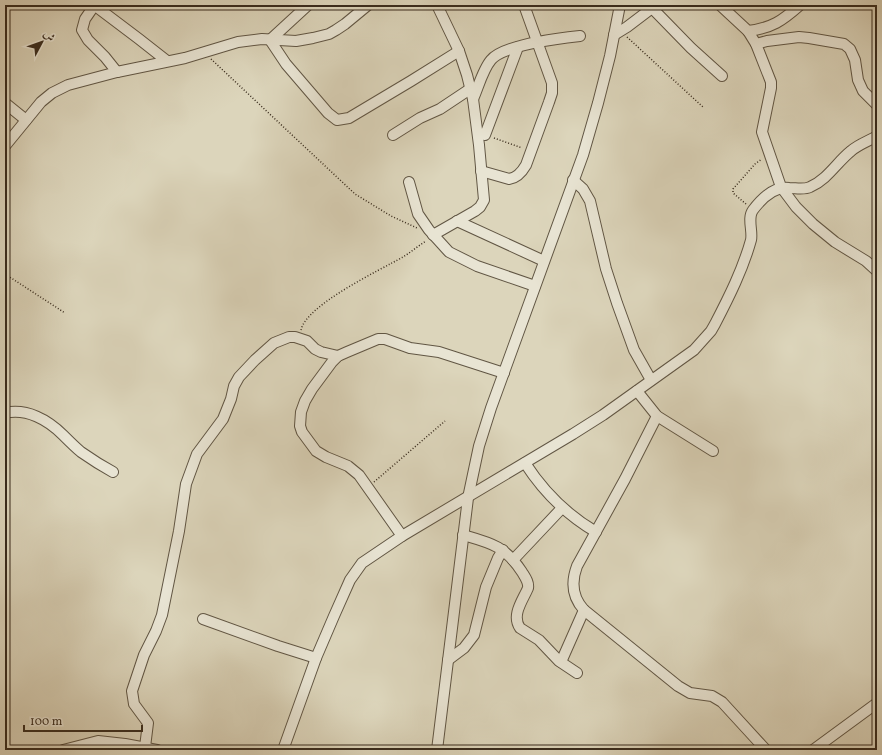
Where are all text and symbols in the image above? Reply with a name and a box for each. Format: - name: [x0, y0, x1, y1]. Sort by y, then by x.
- north arrow: [22, 22, 62, 62]
- text: ش: [39, 27, 58, 46]
- scale bar: [24, 707, 142, 733]
- text: 100 m: [30, 714, 63, 730]

